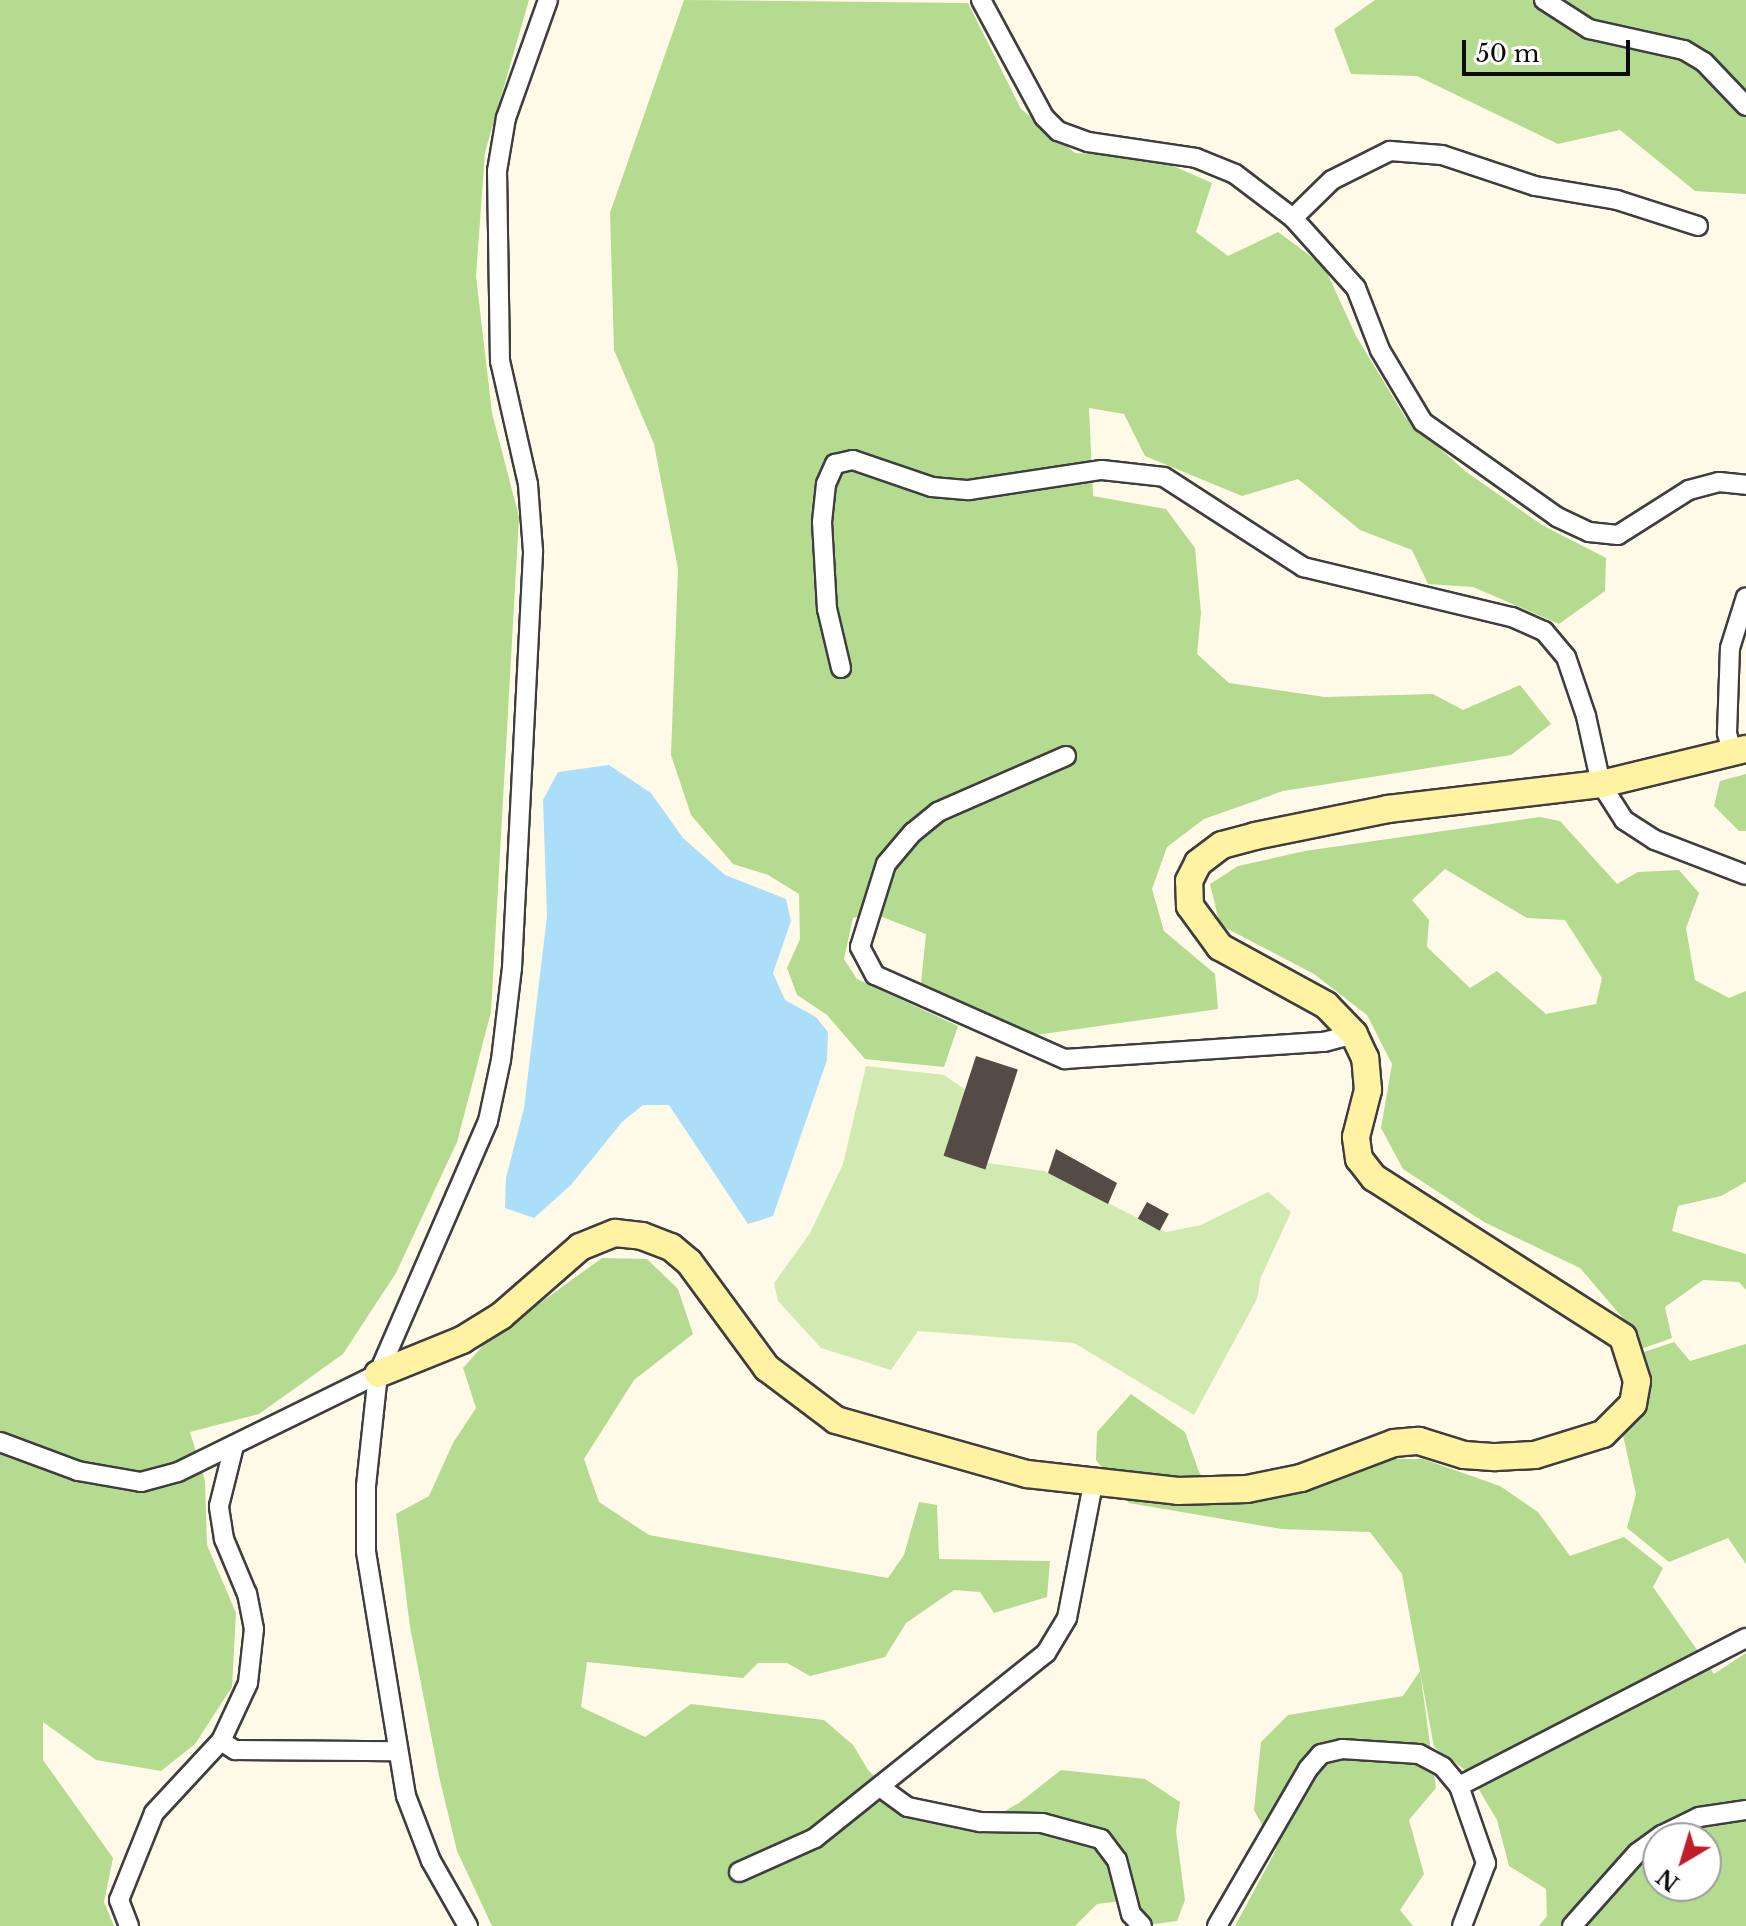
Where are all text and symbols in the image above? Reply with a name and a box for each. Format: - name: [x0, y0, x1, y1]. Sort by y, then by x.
- scale bar: [1466, 24, 1634, 74]
- text: 50 m: [1476, 39, 1539, 68]
- north arrow: [1642, 1822, 1722, 1902]
- text: N: [1652, 1863, 1685, 1897]

